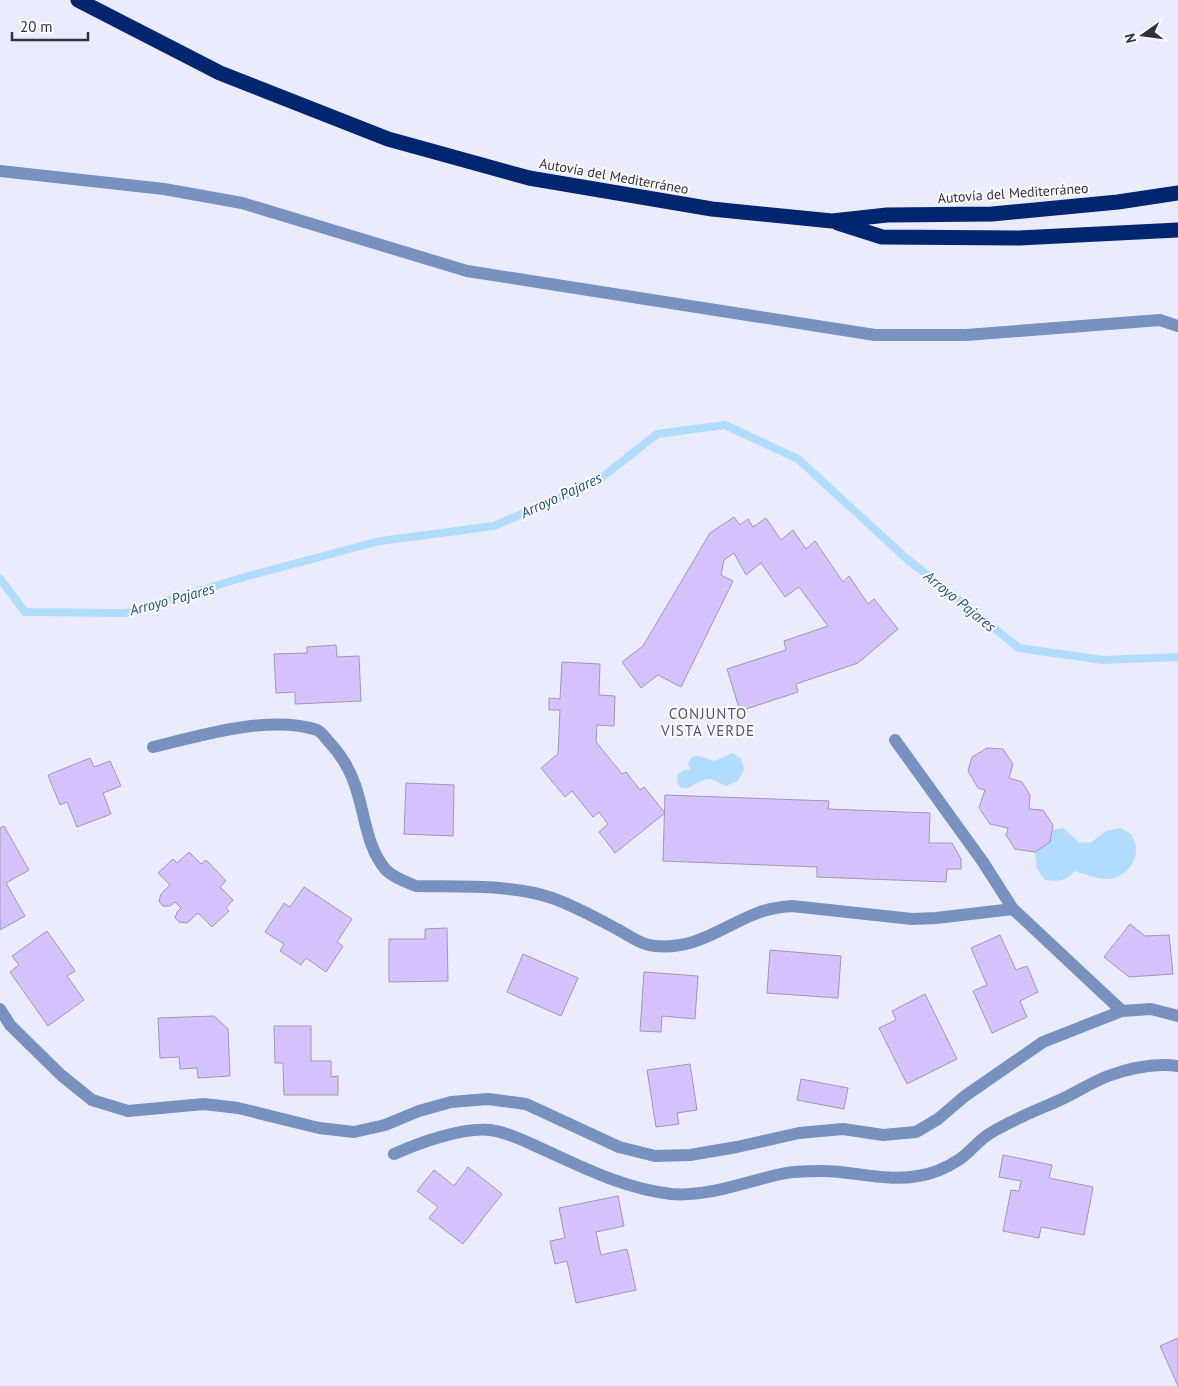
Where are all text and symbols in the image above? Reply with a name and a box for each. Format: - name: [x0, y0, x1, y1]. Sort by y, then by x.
- scale bar: [12, 10, 89, 42]
- north arrow: [1118, 10, 1168, 60]
- text: 20 m: [20, 17, 53, 36]
- text: N: [1121, 32, 1140, 45]
- street label: Autovía del Mediterráneo: [538, 154, 690, 198]
- street label: Autovía del Mediterráneo: [937, 179, 1089, 207]
- water label: Arroyo Pajares: [517, 468, 605, 522]
- water label: Arroyo Pajares: [919, 566, 1000, 636]
- water label: Arroyo Pajares: [126, 579, 217, 620]
- district label: CONJUNTO VISTA VERDE: [660, 704, 755, 740]

